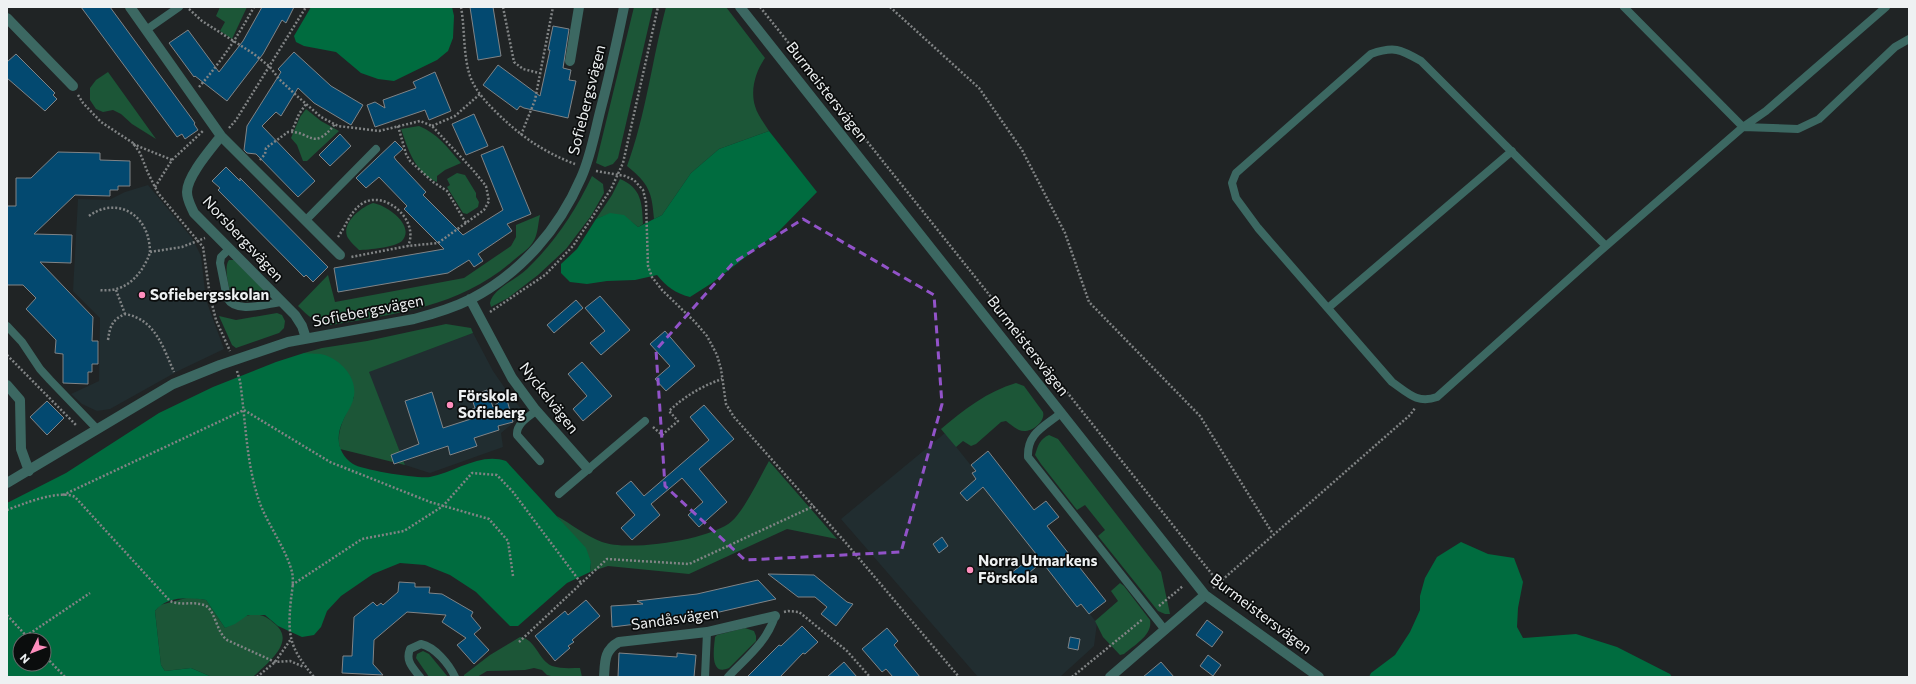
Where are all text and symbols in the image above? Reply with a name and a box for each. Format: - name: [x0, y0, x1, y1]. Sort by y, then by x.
- street label: Burmeistersvägen: [783, 38, 872, 145]
- street label: Sofiebergsvägen: [564, 43, 608, 157]
- street label: Norsbergsvägen: [200, 192, 288, 285]
- place label: Sofiebergsskolan: [150, 285, 269, 303]
- marker: Sofiebergsskolan: [137, 290, 147, 300]
- street label: Sofiebergsvägen: [311, 290, 425, 330]
- street label: Burmeistersvägen: [984, 292, 1073, 399]
- street label: Nyckelvägen: [516, 358, 583, 437]
- place label: Förskola Sofieberg: [458, 386, 525, 421]
- marker: Förskola Sofieberg: [445, 400, 455, 410]
- place label: Norra Utmarkens Förskola: [978, 551, 1097, 586]
- marker: Norra Utmarkens Förskola: [965, 565, 975, 575]
- street label: Burmeistersvägen: [1208, 569, 1316, 657]
- street label: Sandåsvägen: [630, 603, 720, 633]
- north arrow: [12, 632, 52, 672]
- text: N: [17, 652, 32, 667]

